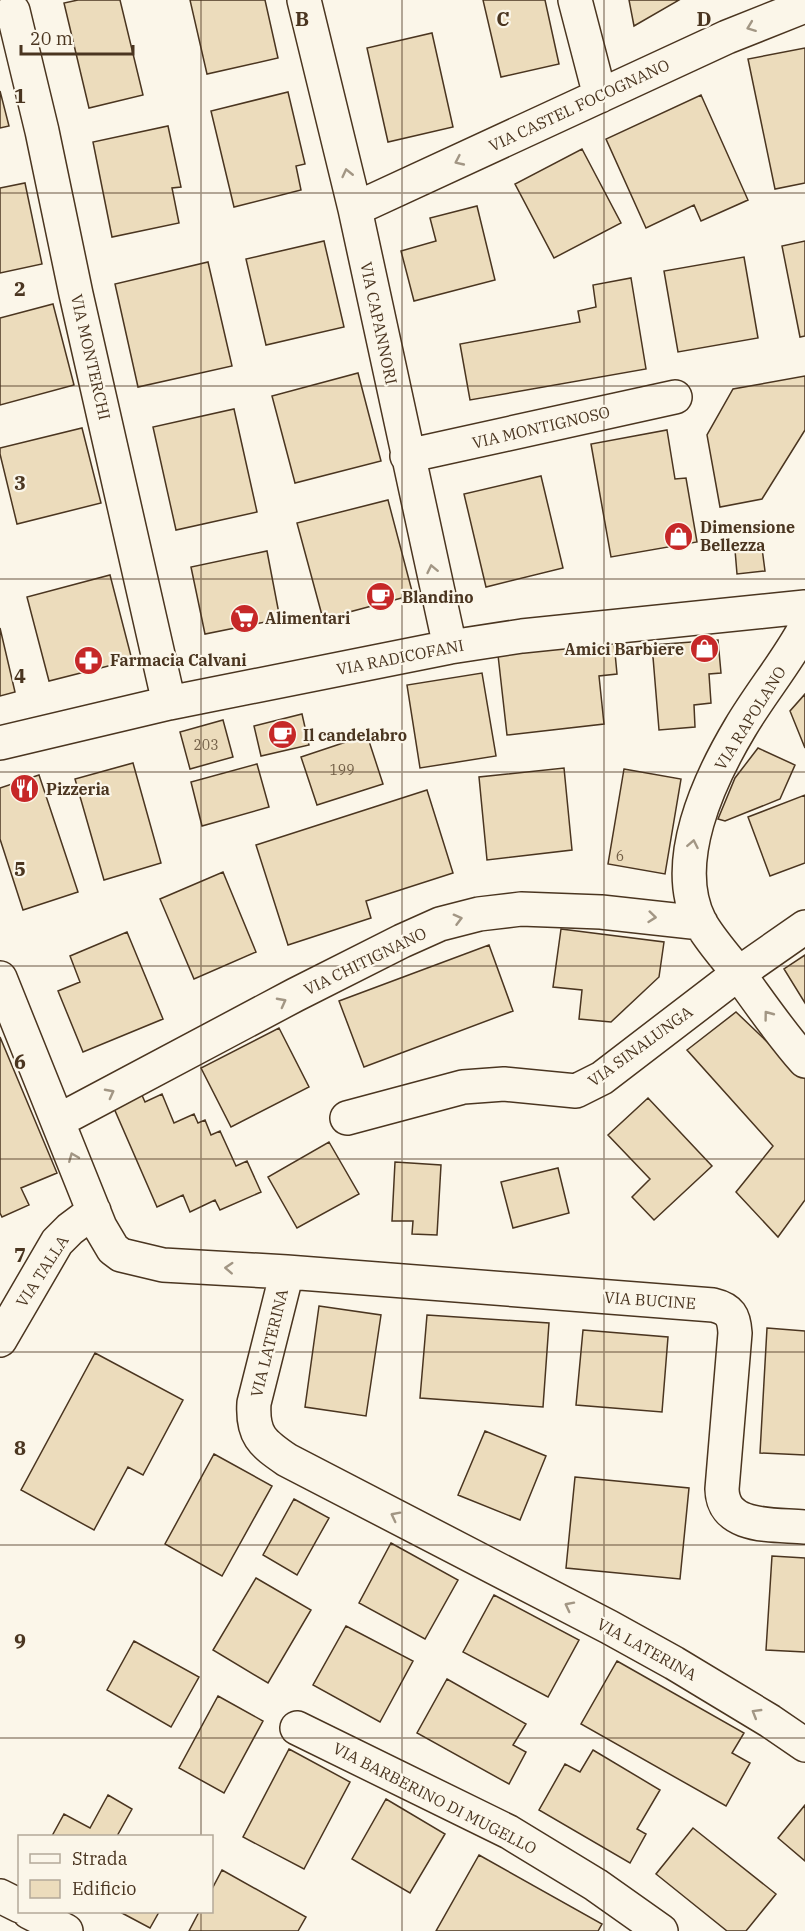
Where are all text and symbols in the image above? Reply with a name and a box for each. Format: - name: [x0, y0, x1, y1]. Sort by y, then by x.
- text: B: [295, 5, 309, 32]
- text: C: [496, 5, 510, 32]
- text: D: [696, 5, 712, 32]
- scale bar: [21, 18, 134, 56]
- one-way arrow: [746, 20, 756, 33]
- text: 20 m: [30, 27, 73, 50]
- street label: VIA CASTEL FOCOGNANO: [486, 54, 672, 156]
- text: 1: [14, 82, 26, 109]
- one-way arrow: [454, 154, 465, 166]
- one-way arrow: [341, 168, 354, 178]
- street label: VIA CAPANNORI: [356, 260, 402, 386]
- text: 2: [14, 275, 26, 302]
- street label: VIA MONTERCHI: [67, 292, 115, 422]
- street label: VIA MONTIGNOSO: [470, 401, 612, 453]
- text: 3: [14, 469, 26, 496]
- place label: Dimensione Bellezza: [700, 517, 795, 555]
- shop icon: Dimensione Bellezza: [663, 520, 695, 552]
- one-way arrow: [427, 564, 440, 574]
- cafe icon: Blandino: [365, 581, 397, 613]
- place label: Blandino: [402, 587, 474, 607]
- supermarket icon: Alimentari: [228, 602, 260, 634]
- place label: Alimentari: [265, 608, 350, 628]
- shop icon: Amici Barbiere: [689, 633, 721, 665]
- street label: VIA RADICOFANI: [335, 635, 465, 679]
- place label: Amici Barbiere: [565, 639, 684, 659]
- pharmacy icon: Farmacia Calvani: [73, 644, 105, 676]
- place label: Farmacia Calvani: [110, 650, 247, 670]
- text: 4: [14, 662, 26, 689]
- street label: VIA RAPOLANO: [710, 662, 790, 774]
- cafe icon: Il candelabro: [266, 719, 298, 751]
- place label: Il candelabro: [303, 725, 407, 745]
- house number: 203: [193, 736, 219, 754]
- house number: 199: [329, 761, 355, 779]
- restaurant icon: Pizzeria: [9, 773, 41, 805]
- place label: Pizzeria: [46, 779, 110, 799]
- one-way arrow: [686, 840, 699, 850]
- house number: 6: [616, 847, 624, 865]
- text: 5: [14, 855, 26, 882]
- one-way arrow: [648, 910, 657, 923]
- one-way arrow: [453, 914, 463, 927]
- street label: VIA CHITIGNANO: [300, 923, 430, 999]
- one-way arrow: [276, 998, 287, 1009]
- street label: VIA SINALUNGA: [584, 1001, 696, 1091]
- one-way arrow: [764, 1011, 775, 1022]
- text: 6: [14, 1048, 26, 1075]
- one-way arrow: [104, 1089, 115, 1101]
- one-way arrow: [68, 1152, 80, 1163]
- street label: VIA TALLA: [11, 1231, 73, 1311]
- text: 7: [14, 1241, 26, 1268]
- one-way arrow: [224, 1262, 233, 1275]
- street label: VIA LATERINA: [246, 1287, 292, 1399]
- street label: VIA BUCINE: [603, 1287, 697, 1313]
- text: 8: [14, 1434, 26, 1461]
- one-way arrow: [391, 1512, 402, 1523]
- one-way arrow: [564, 1602, 575, 1613]
- street label: VIA LATERINA: [594, 1613, 700, 1685]
- text: 9: [14, 1627, 26, 1654]
- one-way arrow: [752, 1708, 762, 1720]
- street label: VIA BARBERINO DI MUGELLO: [330, 1738, 540, 1858]
- legend: [18, 1835, 213, 1913]
- text: Strada: [72, 1847, 128, 1870]
- text: Edificio: [72, 1877, 136, 1900]

